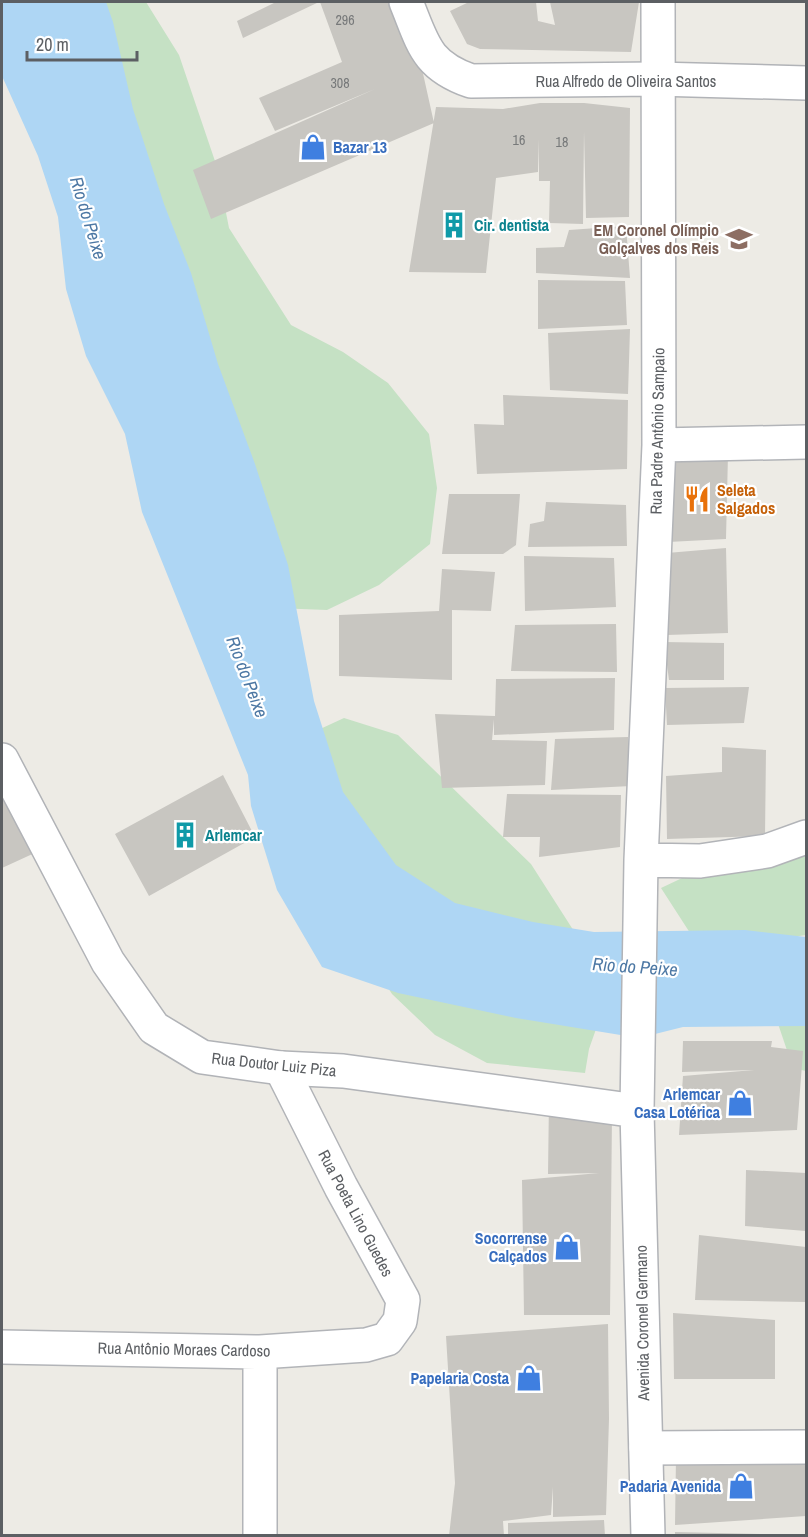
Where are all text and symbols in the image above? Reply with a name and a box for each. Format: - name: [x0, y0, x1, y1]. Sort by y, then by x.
- house number: 296: [335, 11, 355, 29]
- scale bar: [27, 24, 136, 62]
- text: 20 m: [36, 32, 69, 57]
- street label: Rua Alfredo de Oliveira Santos: [536, 70, 716, 92]
- house number: 308: [330, 74, 350, 92]
- house number: 16: [513, 131, 525, 149]
- shop icon: Bazar 13: [298, 132, 328, 162]
- house number: 18: [556, 133, 568, 151]
- place label: Bazar 13: [333, 136, 387, 158]
- water label: Rio do Peixe: [64, 173, 113, 262]
- building icon: Cir. dentista: [439, 210, 469, 240]
- place label: Cir. dentista: [474, 214, 550, 236]
- place label: EM Coronel Olímpio Golçalves dos Reis: [594, 219, 719, 259]
- school or university icon: EM Coronel Olímpio Golçalves dos Reis: [724, 224, 754, 254]
- street label: Rua Padre Antônio Sampaio: [645, 347, 669, 515]
- place label: Seleta Salgados: [717, 479, 775, 519]
- restaurant icon: Seleta Salgados: [682, 484, 712, 514]
- water label: Rio do Peixe: [221, 633, 274, 721]
- building icon: Arlemcar: [170, 820, 200, 850]
- place label: Arlemcar: [205, 824, 263, 846]
- water label: Rio do Peixe: [592, 951, 678, 982]
- street label: Rua Doutor Luiz Piza: [210, 1047, 338, 1082]
- place label: Arlemcar Casa Lotérica: [634, 1083, 721, 1123]
- shop icon: Arlemcar Casa Lotérica: [725, 1088, 755, 1118]
- street label: Rua Poeta Lino Guedes: [313, 1146, 399, 1280]
- place label: Socorrense Calçados: [475, 1227, 547, 1267]
- shop icon: Socorrense Calçados: [552, 1232, 582, 1262]
- street label: Avenida Coronel Germano: [630, 1245, 654, 1402]
- street label: Rua Antônio Moraes Cardoso: [97, 1336, 271, 1362]
- shop icon: Papelaria Costa: [514, 1363, 544, 1393]
- place label: Papelaria Costa: [411, 1367, 510, 1389]
- shop icon: Padaria Avenida: [726, 1471, 756, 1501]
- place label: Padaria Avenida: [620, 1475, 722, 1497]

